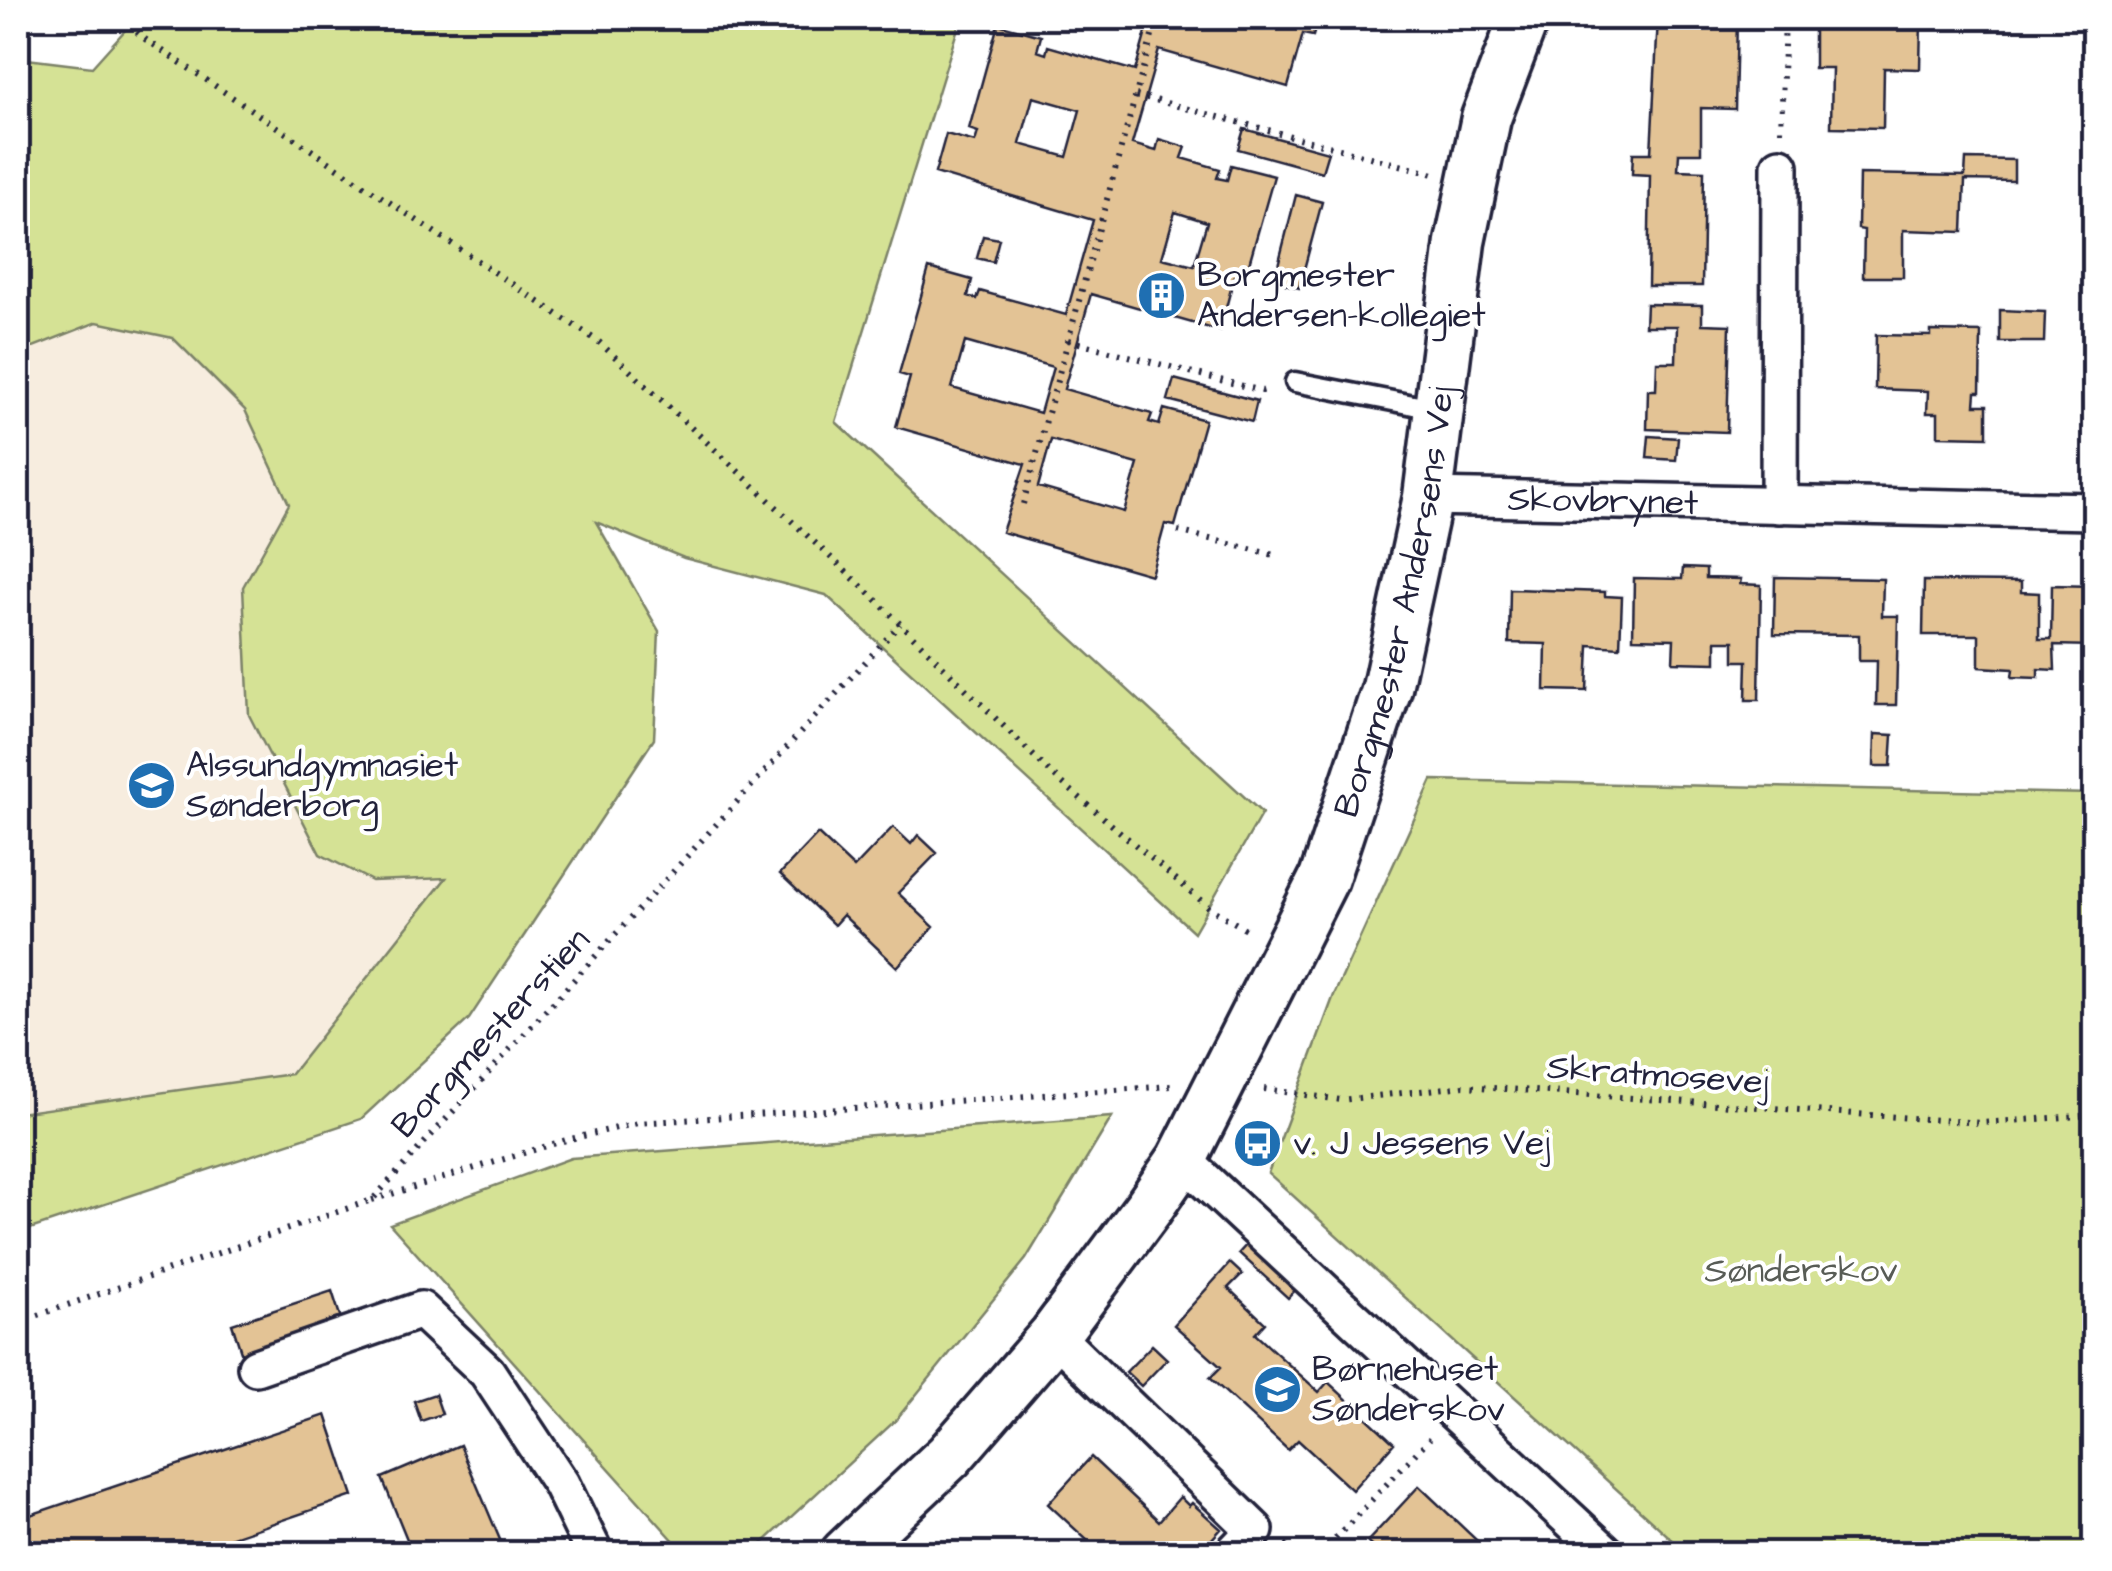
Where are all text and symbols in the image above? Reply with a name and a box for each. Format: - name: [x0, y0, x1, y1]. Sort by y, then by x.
- place label: Borgmester Andersen-kollegiet: [1197, 251, 1486, 342]
- building icon: Borgmester Andersen-kollegiet: [1136, 269, 1188, 321]
- street label: Borgmester Andersens Vej: [1321, 383, 1466, 823]
- street label: Skovbrynet: [1507, 474, 1699, 527]
- place label: Alssundgymnasiet Sønderborg: [186, 741, 458, 832]
- school or university icon: Alssundgymnasiet Sønderborg: [125, 759, 177, 811]
- street label: Borgmesterstien: [380, 917, 603, 1150]
- street label: Skratmosevej: [1546, 1043, 1770, 1107]
- bus stop icon: v. J Jessens Vej: [1232, 1117, 1284, 1169]
- place label: v. J Jessens Vej: [1293, 1119, 1550, 1168]
- park label: Sønderskov: [1705, 1246, 1897, 1295]
- place label: Børnehuset Sønderskov: [1312, 1345, 1505, 1434]
- school or university icon: Børnehuset Sønderskov: [1251, 1363, 1303, 1415]

